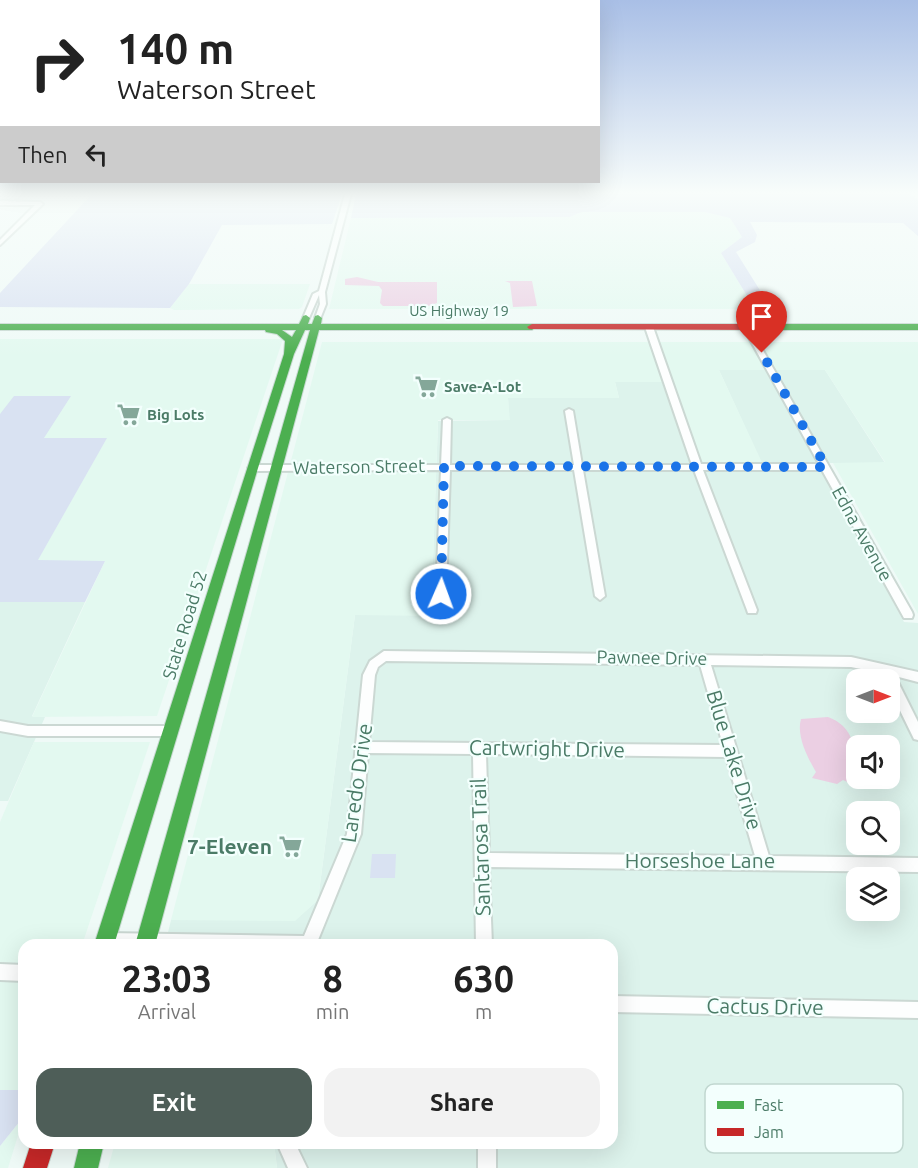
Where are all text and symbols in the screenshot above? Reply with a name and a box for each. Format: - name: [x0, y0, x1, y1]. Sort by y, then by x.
- icon: right: [18, 24, 96, 102]
- text: 140 m: [117, 25, 234, 72]
- text: Waterson Street: [117, 74, 316, 104]
- icon: left: [80, 138, 113, 171]
- text: Then: [18, 142, 68, 167]
- pin: [736, 291, 787, 353]
- icon: arrive: [745, 300, 778, 333]
- street label: US Highway 19: [409, 302, 509, 319]
- supermarket icon: Save-A-Lot: [413, 374, 439, 400]
- place label: Save-A-Lot: [444, 378, 522, 395]
- supermarket icon: Big Lots: [116, 402, 142, 428]
- place label: Big Lots: [147, 406, 204, 423]
- street label: Waterson Street: [293, 455, 425, 477]
- street label: Edna Avenue: [829, 483, 897, 584]
- position arrow: [409, 562, 473, 626]
- street label: State Road 52: [158, 568, 210, 682]
- street label: Pawnee Drive: [597, 646, 708, 668]
- north arrow: [846, 669, 900, 723]
- map controls: [846, 669, 900, 921]
- street label: Blue Lake Drive: [702, 687, 768, 833]
- street label: Laredo Drive: [336, 722, 376, 844]
- street label: Cartwright Drive: [469, 735, 625, 761]
- button: sound: [846, 735, 900, 789]
- street label: Santarosa Trail: [466, 778, 494, 916]
- button: search: [846, 801, 900, 855]
- place label: 7-Eleven: [187, 834, 272, 858]
- supermarket icon: 7-Eleven: [277, 834, 303, 860]
- street label: Horseshoe Lane: [625, 848, 775, 872]
- button: layers: [846, 867, 900, 921]
- text: 23:03: [122, 958, 212, 999]
- text: 8: [322, 958, 343, 999]
- text: 630: [453, 958, 514, 999]
- street label: Cactus Drive: [706, 993, 824, 1019]
- text: Arrival: [138, 1000, 196, 1023]
- text: min: [316, 1000, 349, 1023]
- text: m: [475, 1000, 492, 1023]
- button: Exit: [36, 1068, 312, 1137]
- button: Share: [324, 1068, 600, 1137]
- legend: [705, 1084, 903, 1153]
- text: Fast: [754, 1096, 784, 1114]
- text: Jam: [754, 1123, 784, 1141]

